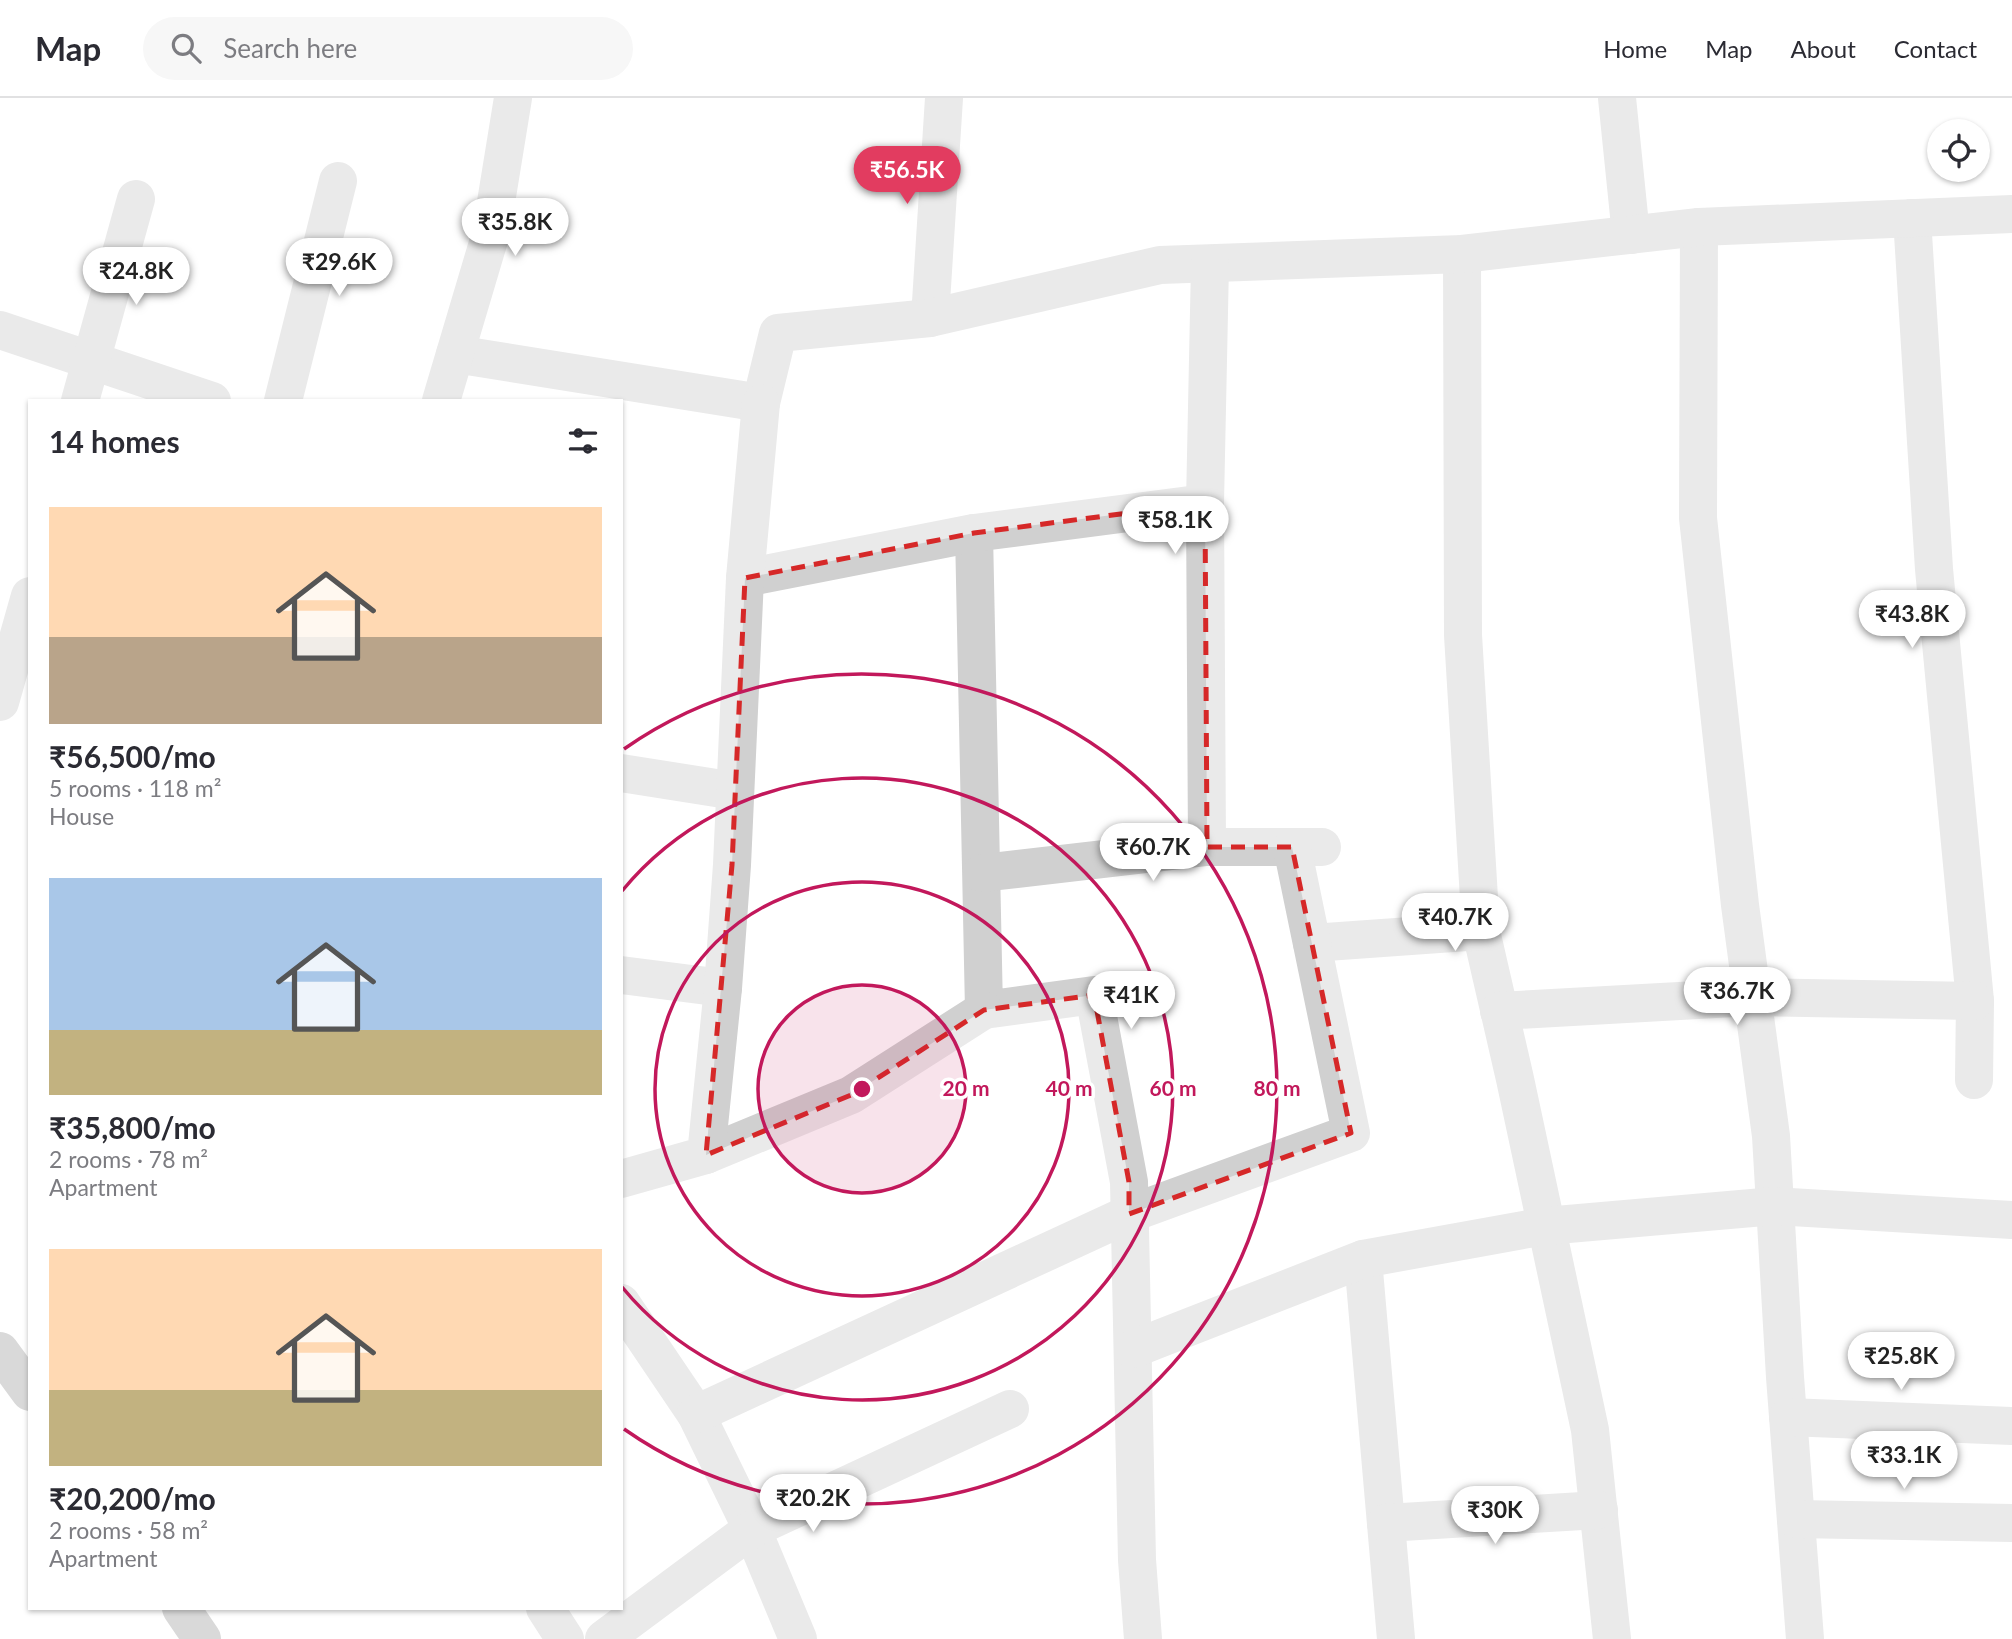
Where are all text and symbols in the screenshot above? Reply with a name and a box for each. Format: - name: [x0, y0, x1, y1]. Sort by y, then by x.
- search box: [143, 17, 633, 80]
- text: Map: [35, 28, 101, 68]
- icon: search: [167, 29, 205, 67]
- text: Search here: [223, 32, 357, 64]
- text: Home: [1603, 34, 1667, 63]
- text: Map: [1705, 34, 1753, 63]
- text: About: [1791, 34, 1856, 63]
- text: Contact: [1894, 34, 1977, 63]
- map controls: [1927, 119, 1990, 182]
- button: locate: [1927, 119, 1990, 182]
- pin: ₹56.5K: [850, 146, 964, 206]
- text: ₹56.5K: [870, 155, 944, 183]
- pin: ₹35.8K: [458, 198, 572, 258]
- text: ₹35.8K: [478, 207, 552, 235]
- pin: ₹29.6K: [282, 238, 396, 298]
- text: ₹29.6K: [302, 247, 376, 275]
- pin: ₹24.8K: [79, 248, 193, 307]
- text: ₹24.8K: [99, 256, 173, 284]
- icon: filters: [564, 422, 602, 460]
- text: 14 homes: [49, 423, 180, 459]
- pin: ₹58.1K: [1118, 496, 1232, 556]
- text: ₹58.1K: [1138, 505, 1212, 533]
- icon: home: [263, 553, 389, 679]
- pin: ₹43.8K: [1855, 590, 1969, 650]
- text: ₹43.8K: [1875, 599, 1949, 627]
- text: ₹56,500/mo: [49, 738, 216, 774]
- text: 5 rooms · 118 m²: [49, 774, 221, 802]
- text: House: [49, 802, 114, 830]
- pin: ₹60.7K: [1096, 824, 1210, 883]
- text: ₹60.7K: [1116, 832, 1190, 860]
- pin: ₹40.7K: [1398, 894, 1512, 953]
- text: ₹40.7K: [1418, 902, 1492, 930]
- icon: home: [263, 924, 389, 1050]
- pin: ₹36.7K: [1680, 968, 1794, 1027]
- pin: ₹41K: [1090, 972, 1172, 1031]
- text: ₹36.7K: [1700, 976, 1774, 1004]
- text: ₹41K: [1103, 980, 1159, 1008]
- text: 20 m: [942, 1075, 990, 1100]
- text: 40 m: [1045, 1075, 1093, 1100]
- text: 60 m: [1149, 1075, 1197, 1100]
- text: 80 m: [1253, 1075, 1301, 1100]
- centre of rings: [850, 1077, 874, 1101]
- text: ₹35,800/mo: [49, 1109, 216, 1145]
- text: 2 rooms · 78 m²: [49, 1145, 208, 1173]
- text: Apartment: [49, 1173, 157, 1201]
- icon: home: [263, 1295, 389, 1421]
- pin: ₹25.8K: [1844, 1332, 1958, 1392]
- text: ₹25.8K: [1864, 1341, 1938, 1369]
- pin: ₹33.1K: [1847, 1432, 1961, 1491]
- text: ₹33.1K: [1867, 1440, 1941, 1468]
- pin: ₹20.2K: [756, 1474, 870, 1534]
- text: ₹20,200/mo: [49, 1480, 216, 1516]
- text: ₹20.2K: [776, 1483, 850, 1511]
- pin: ₹30K: [1454, 1486, 1536, 1546]
- text: ₹30K: [1467, 1495, 1523, 1523]
- text: 2 rooms · 58 m²: [49, 1516, 208, 1544]
- text: Apartment: [49, 1544, 157, 1572]

